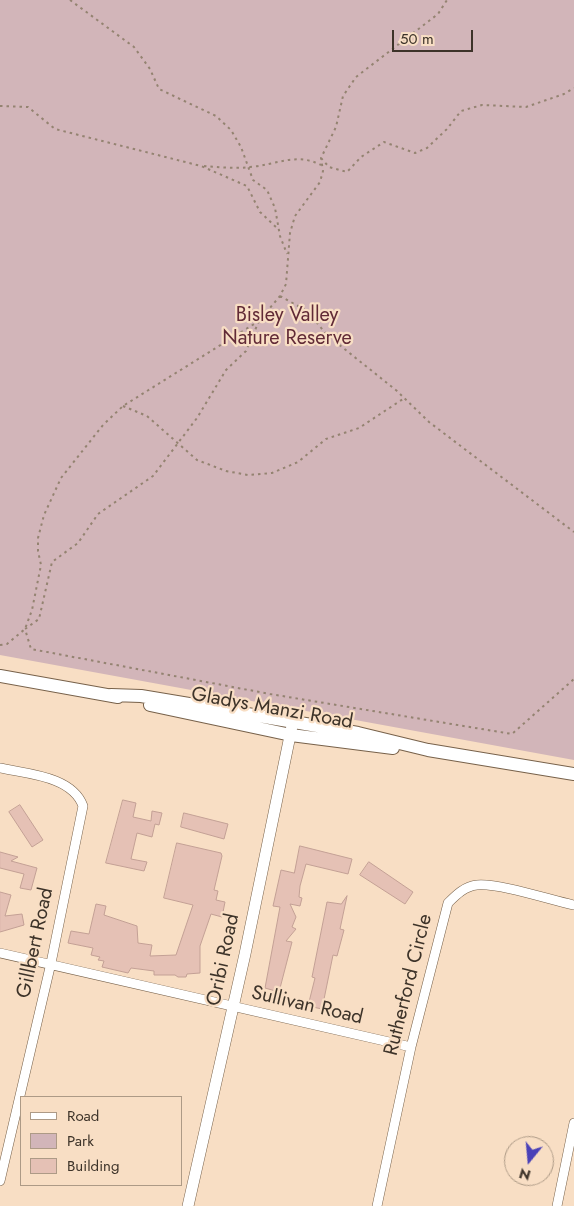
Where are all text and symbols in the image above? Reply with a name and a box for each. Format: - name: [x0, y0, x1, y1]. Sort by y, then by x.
- scale bar: [394, 20, 475, 52]
- text: 50 m: [400, 28, 434, 50]
- park label: Bisley Valley Nature Reserve: [222, 304, 352, 351]
- street label: Gladys Manzi Road: [189, 683, 355, 735]
- street label: Gillbert Road: [13, 886, 59, 1000]
- street label: Oribi Road: [203, 912, 245, 1008]
- street label: Rutherford Circle: [380, 912, 438, 1058]
- street label: Sullivan Road: [249, 981, 365, 1031]
- legend: [20, 1096, 182, 1186]
- text: Road: [67, 1105, 99, 1127]
- text: Park: [67, 1130, 94, 1152]
- north arrow: [504, 1136, 554, 1186]
- text: Building: [67, 1155, 119, 1177]
- text: N: [517, 1163, 533, 1186]

